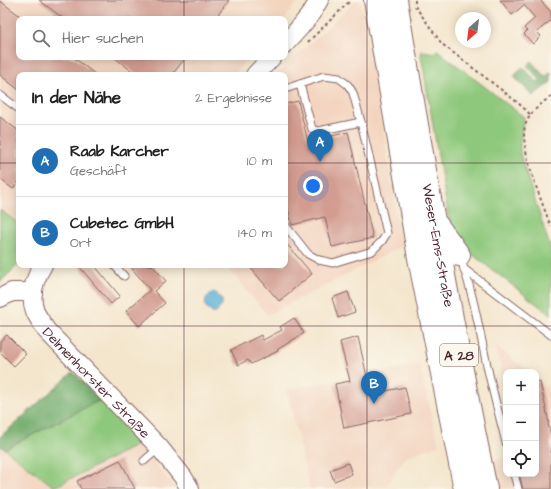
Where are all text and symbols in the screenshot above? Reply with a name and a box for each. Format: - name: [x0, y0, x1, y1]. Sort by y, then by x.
- north arrow: [455, 12, 491, 48]
- search box: [16, 16, 288, 60]
- icon: search: [30, 27, 52, 49]
- text: Hier suchen: [62, 28, 143, 49]
- text: In der Nähe: [32, 86, 121, 110]
- text: 2 Ergebnisse: [195, 89, 272, 107]
- pin: A: [307, 129, 333, 162]
- text: Raab Karcher: [70, 141, 169, 162]
- text: A: [41, 152, 49, 170]
- text: 10 m: [247, 152, 272, 170]
- text: Geschäft: [70, 162, 127, 180]
- your location: [303, 176, 323, 196]
- street label: Weser-Ems-Straße: [416, 182, 459, 309]
- text: Cubetec GmbH: [70, 213, 174, 234]
- text: B: [40, 224, 50, 242]
- text: 140 m: [238, 224, 272, 242]
- text: Ort: [70, 234, 91, 252]
- street label: Delmenhorster Straße: [37, 323, 155, 443]
- road number: A 28: [440, 344, 478, 366]
- map controls: [503, 369, 539, 477]
- button: +: [503, 369, 539, 405]
- pin: B: [361, 371, 387, 404]
- button: −: [503, 405, 539, 441]
- button: locate: [503, 441, 539, 477]

